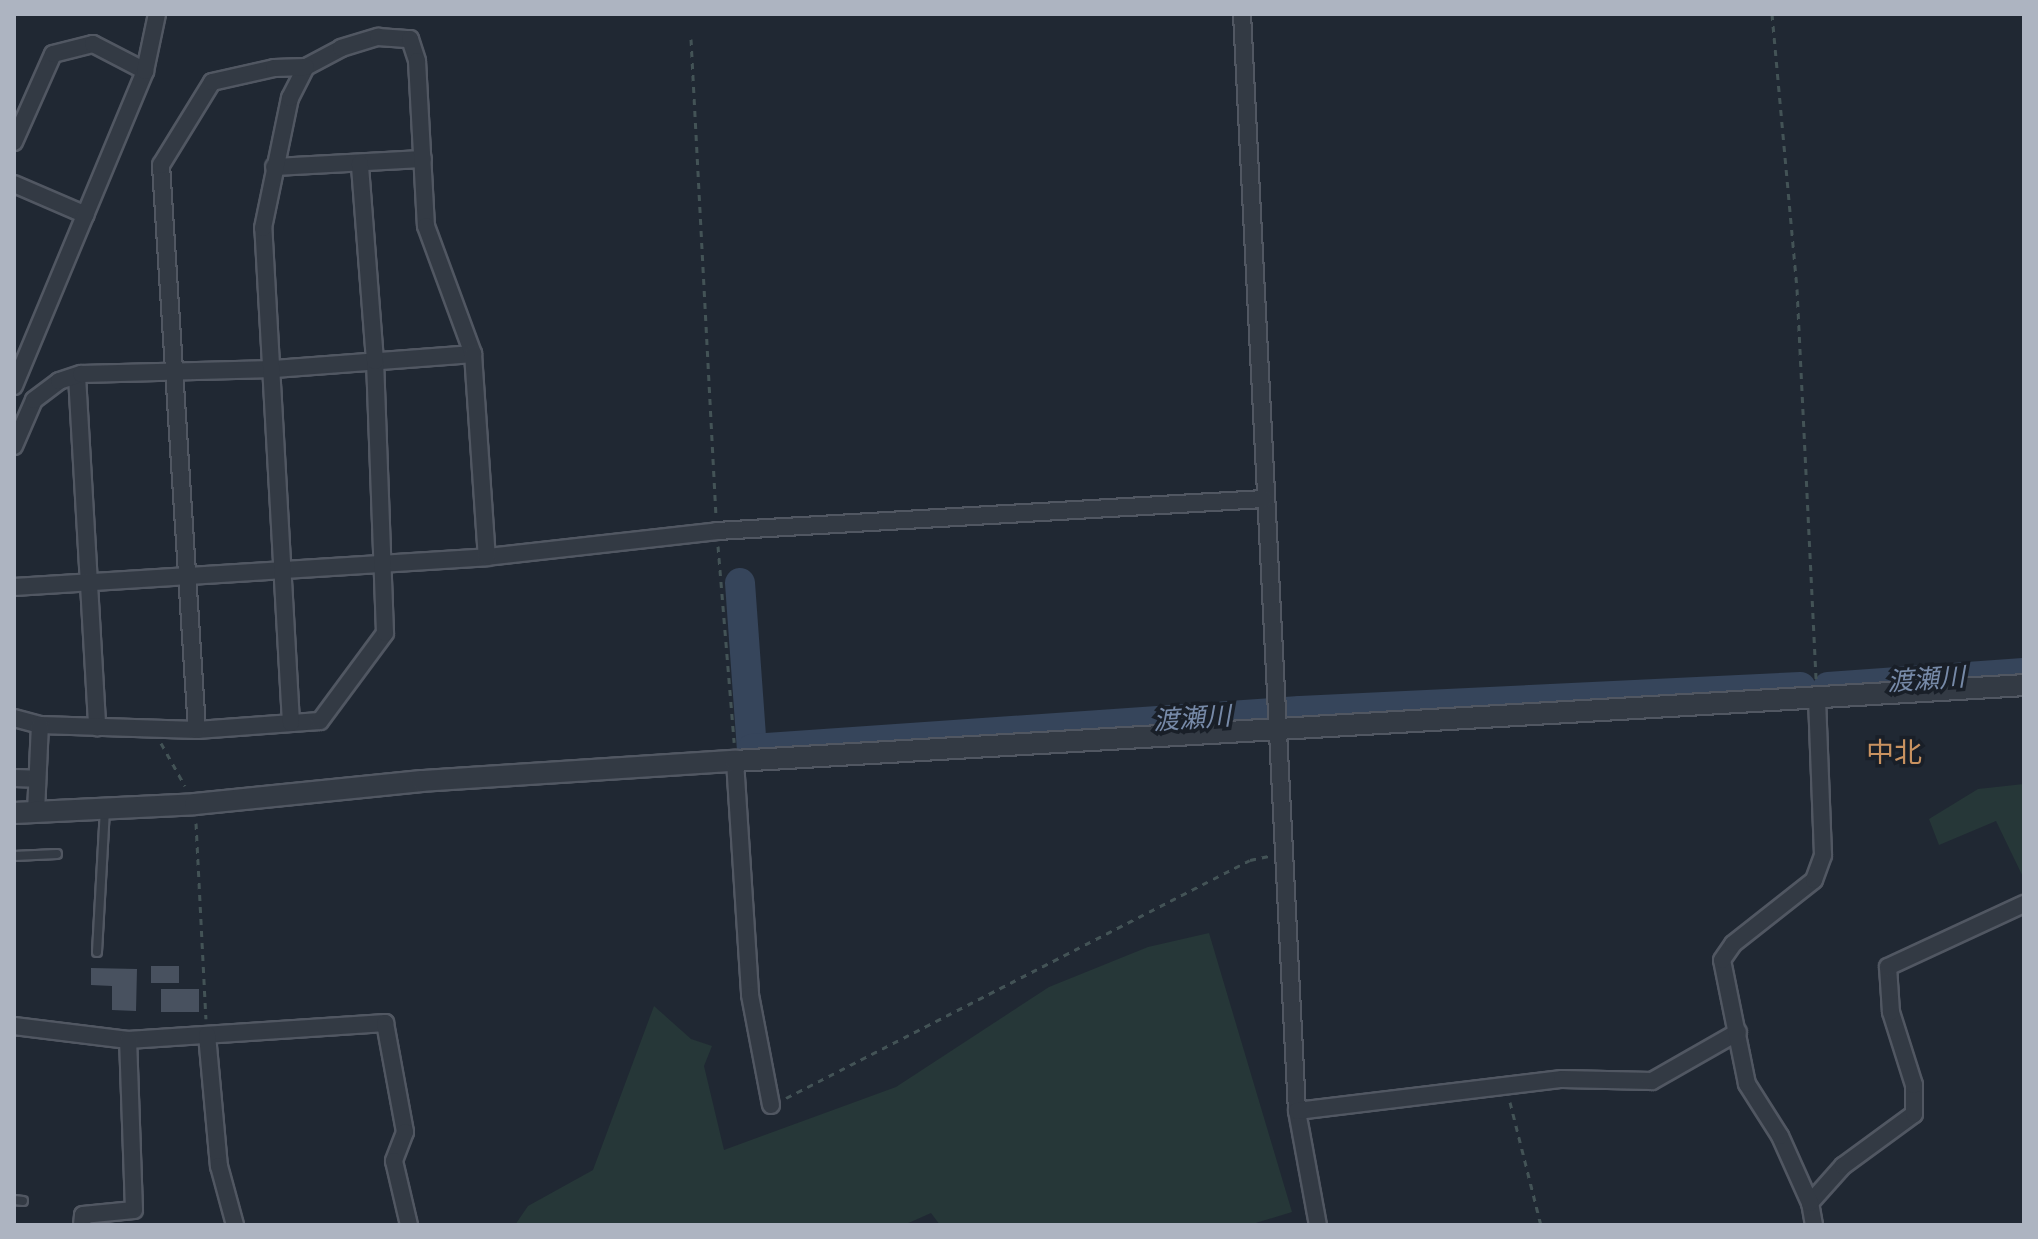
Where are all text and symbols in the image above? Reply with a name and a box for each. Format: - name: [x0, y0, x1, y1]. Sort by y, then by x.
- water label: 渡瀬川: [1886, 662, 1966, 698]
- water label: 渡瀬川: [1152, 701, 1232, 737]
- district label: 中北: [1866, 736, 1922, 770]

